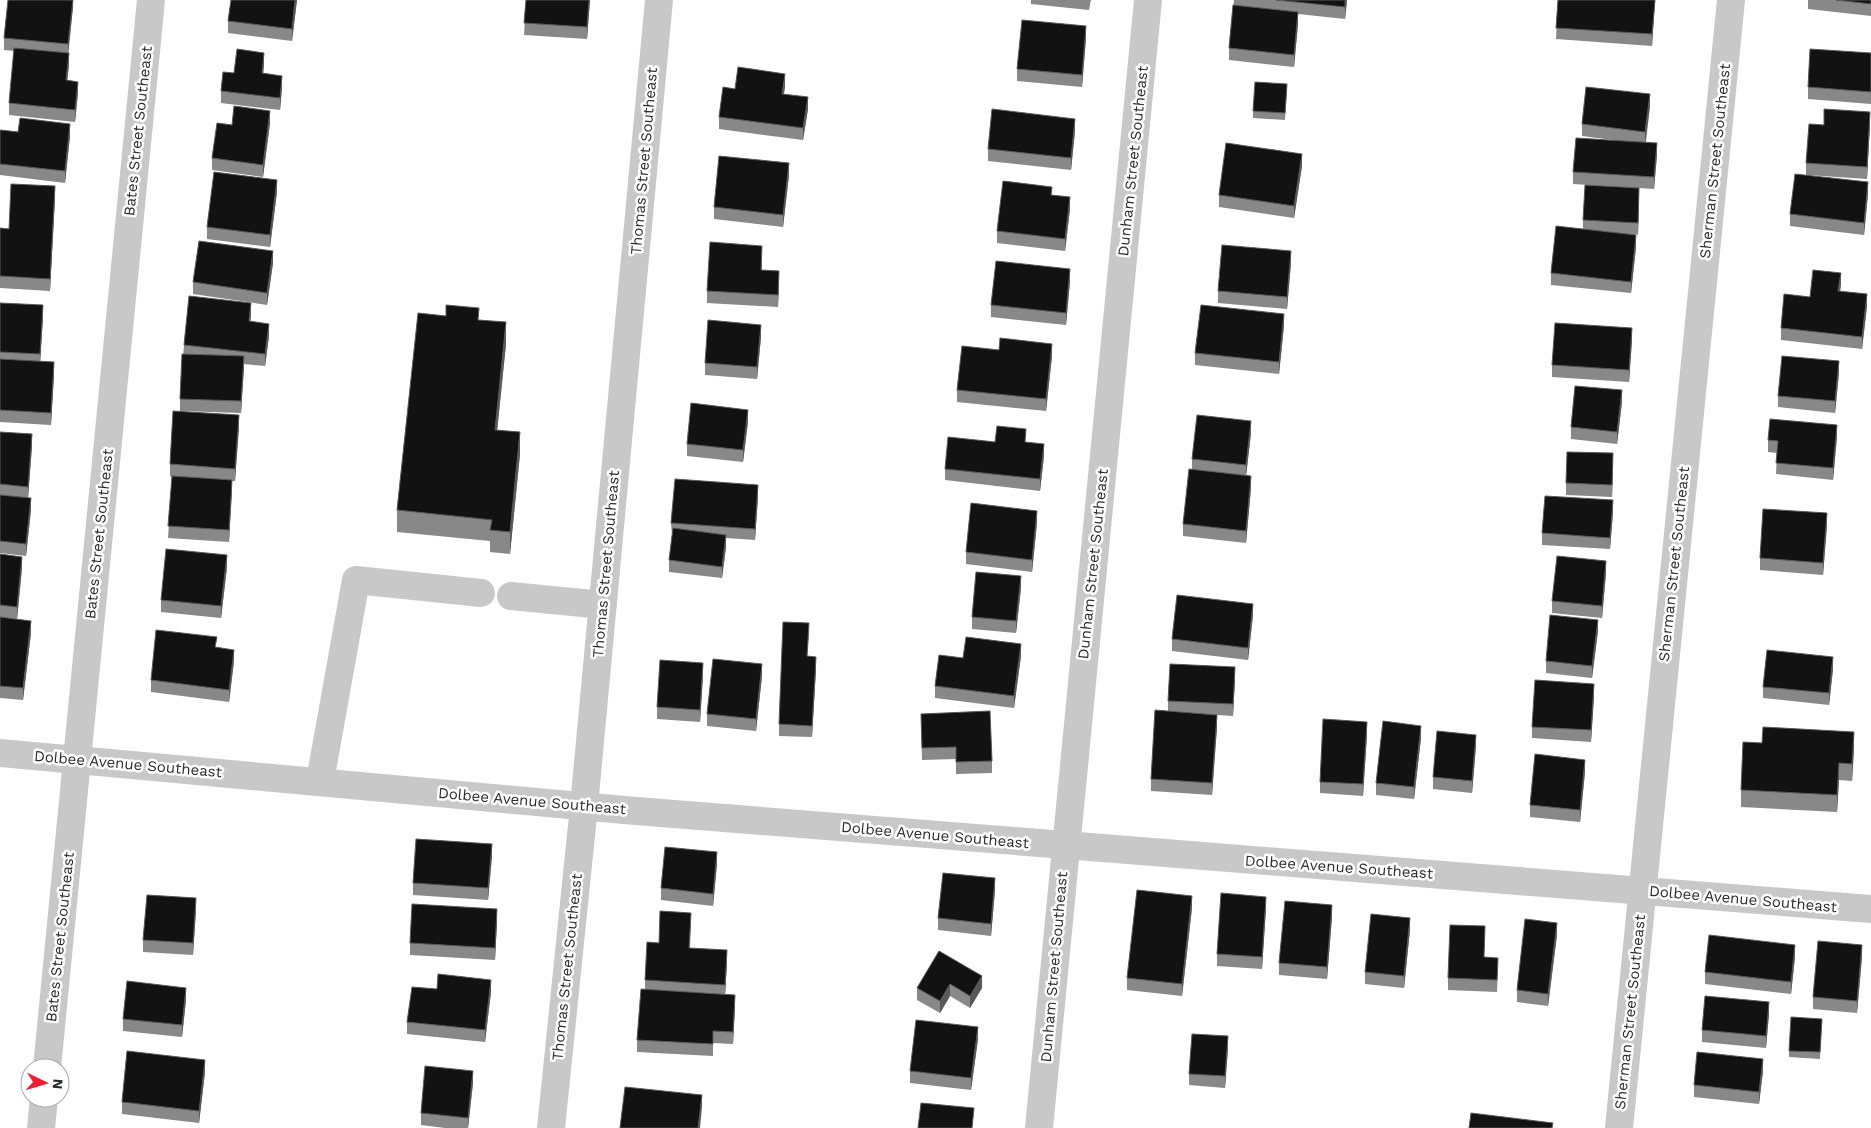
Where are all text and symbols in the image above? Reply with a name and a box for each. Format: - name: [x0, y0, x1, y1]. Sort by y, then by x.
- street label: Bates Street Southeast: [120, 44, 156, 217]
- street label: Sherman Street Southeast: [1696, 62, 1734, 259]
- street label: Dunham Street Southeast: [1114, 64, 1152, 257]
- street label: Thomas Street Southeast: [627, 66, 661, 255]
- street label: Bates Street Southeast: [81, 447, 117, 620]
- street label: Sherman Street Southeast: [1655, 465, 1693, 662]
- street label: Dunham Street Southeast: [1074, 467, 1112, 660]
- street label: Thomas Street Southeast: [589, 469, 623, 658]
- street label: Dolbee Avenue Southeast: [33, 747, 223, 781]
- street label: Dolbee Avenue Southeast: [437, 784, 627, 818]
- street label: Dolbee Avenue Southeast: [840, 818, 1030, 852]
- street label: Bates Street Southeast: [42, 850, 78, 1023]
- street label: Dolbee Avenue Southeast: [1244, 851, 1434, 883]
- street label: Dunham Street Southeast: [1037, 870, 1071, 1063]
- street label: Thomas Street Southeast: [548, 872, 586, 1061]
- street label: Dolbee Avenue Southeast: [1648, 882, 1838, 916]
- street label: Sherman Street Southeast: [1611, 913, 1649, 1110]
- north arrow: [20, 1058, 70, 1108]
- text: N: [50, 1078, 66, 1090]

